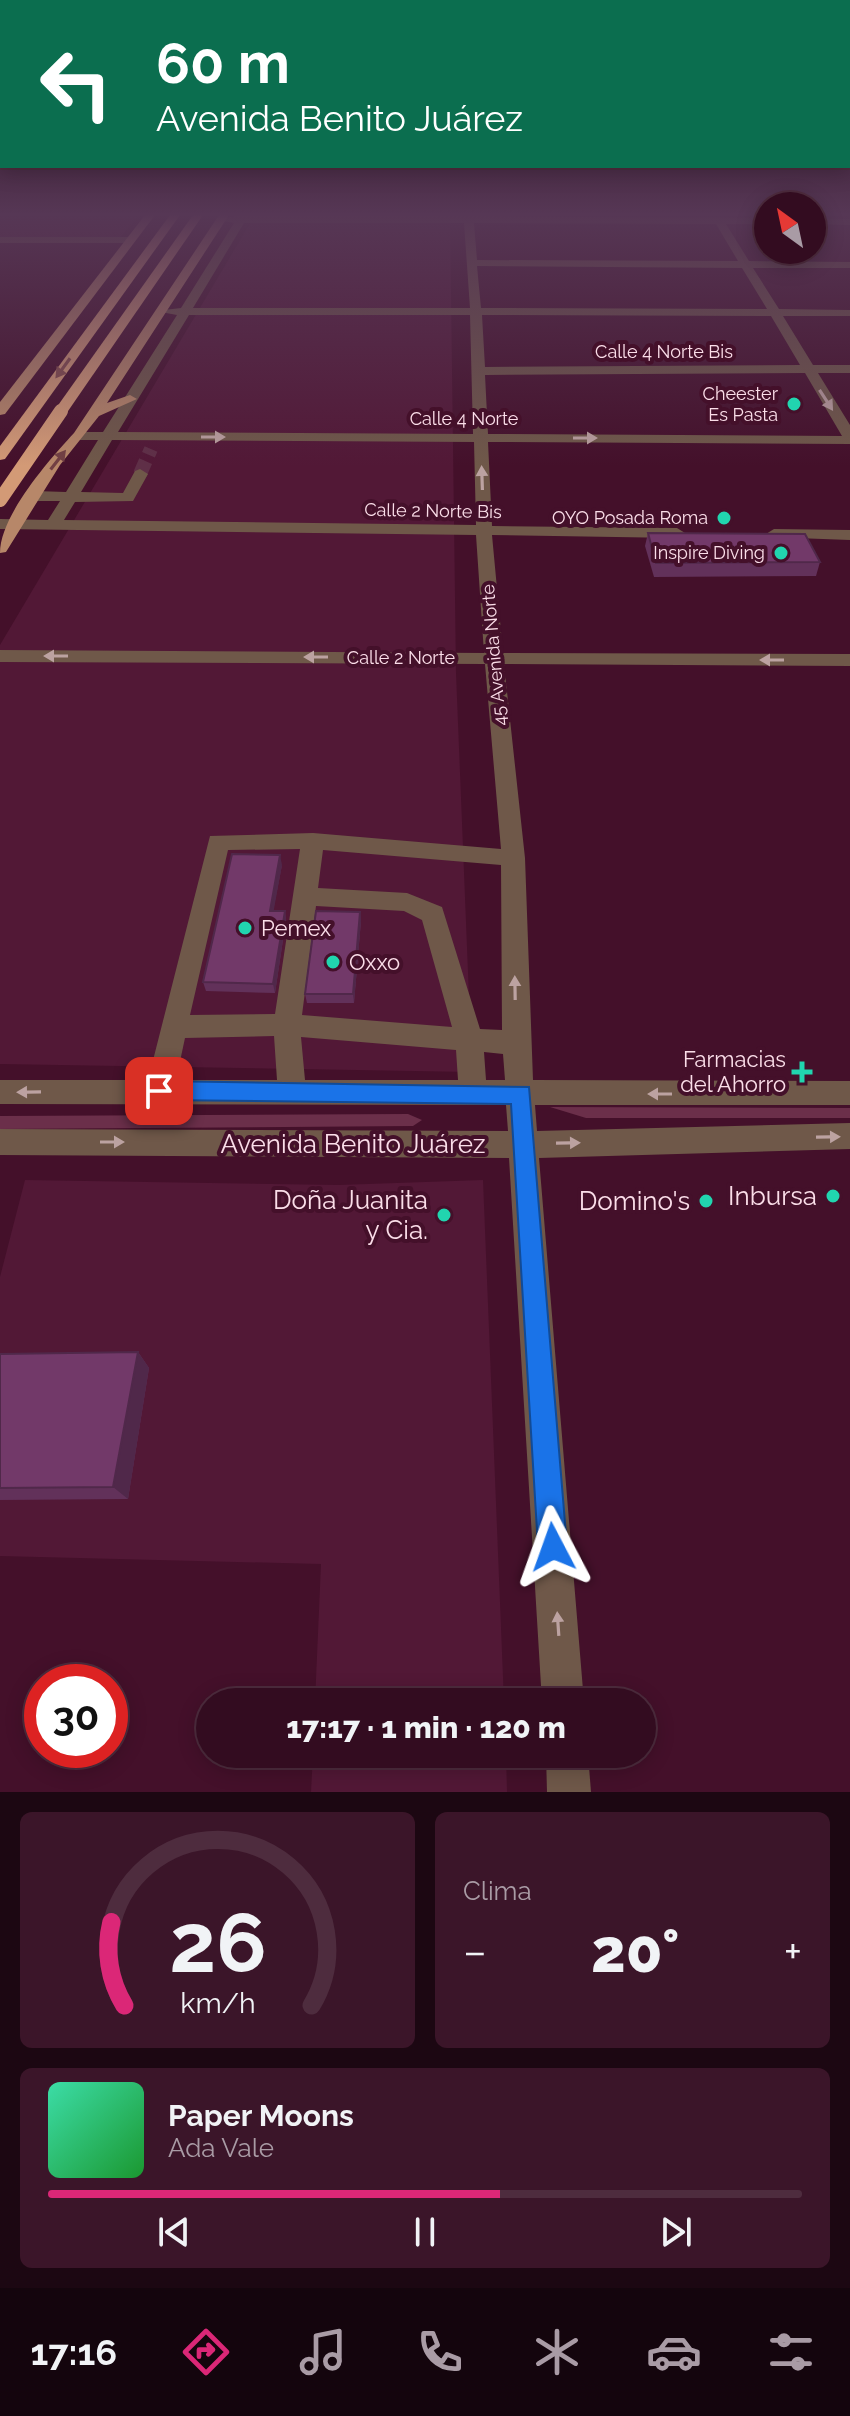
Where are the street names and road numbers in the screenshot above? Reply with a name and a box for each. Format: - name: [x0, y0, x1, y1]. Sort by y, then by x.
- street label: Calle 4 Norte Bis: [595, 341, 733, 362]
- street label: Calle 4 Norte: [410, 408, 519, 429]
- street label: Calle 2 Norte Bis: [364, 499, 502, 522]
- street label: 45 Avenida Norte: [477, 583, 510, 727]
- street label: Calle 2 Norte: [347, 647, 456, 668]
- street label: Avenida Benito Juárez: [220, 1129, 486, 1159]

